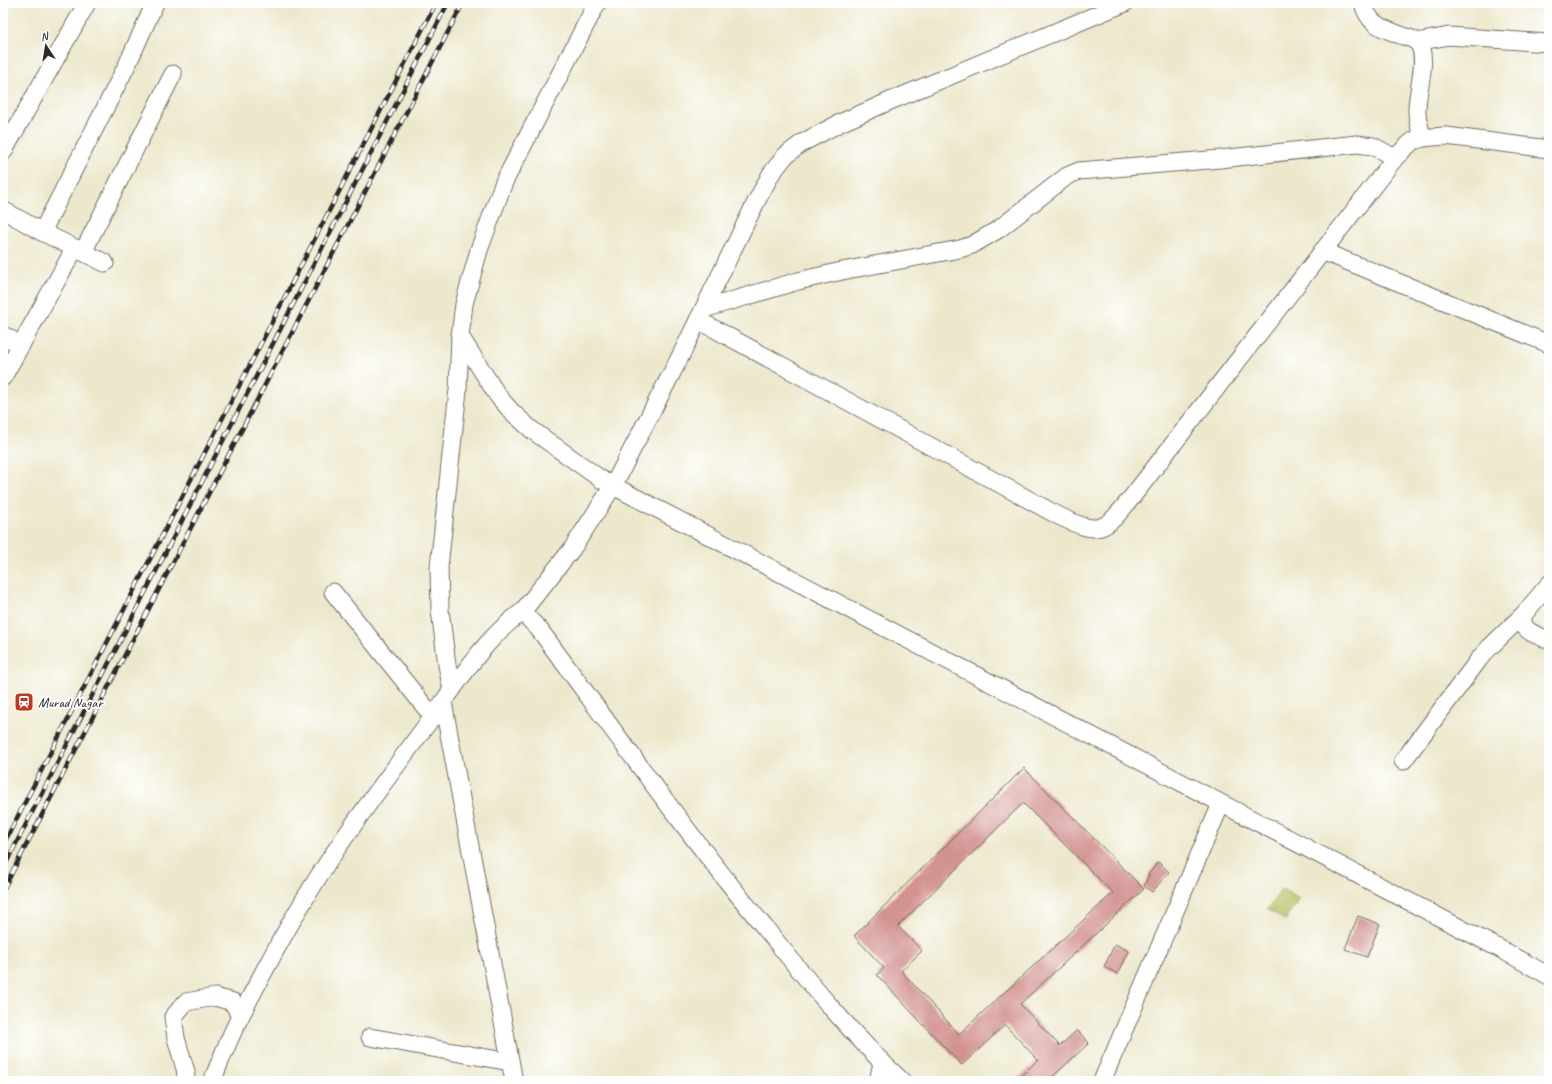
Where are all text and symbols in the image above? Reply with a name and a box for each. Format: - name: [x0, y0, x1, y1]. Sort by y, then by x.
- north arrow: [26, 26, 66, 66]
- text: N: [39, 28, 51, 44]
- station icon: Murad Nagar: [13, 691, 35, 713]
- place label: Murad Nagar: [38, 694, 104, 711]

